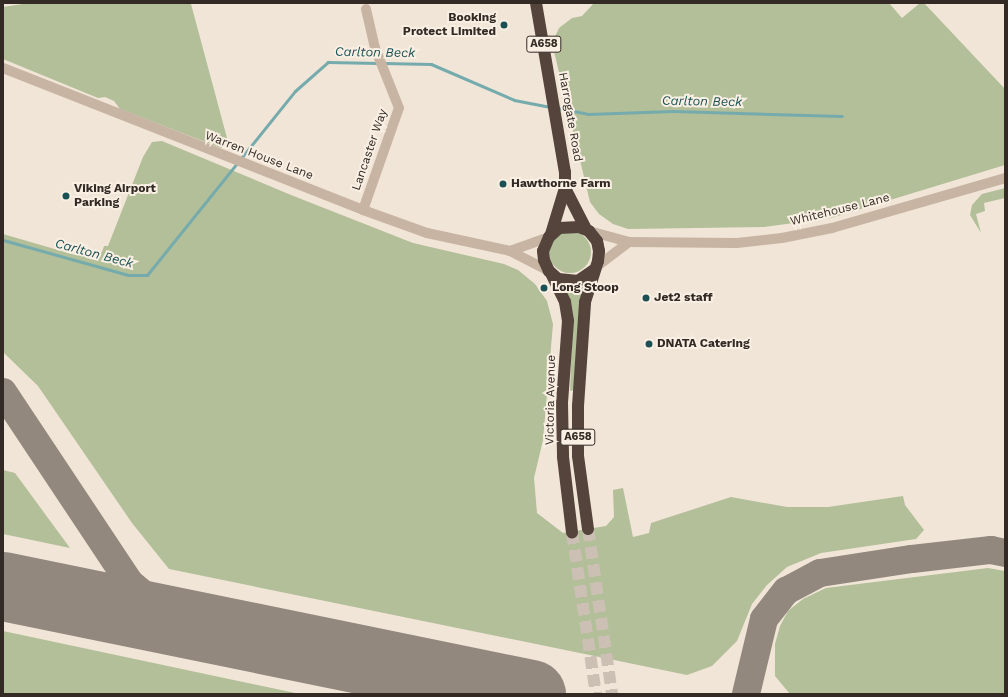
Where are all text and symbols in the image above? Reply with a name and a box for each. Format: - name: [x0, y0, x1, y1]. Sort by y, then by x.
- place label: Booking Protect Limited: [403, 11, 496, 39]
- marker: Booking Protect Limited: [499, 20, 509, 30]
- road number: A658: [526, 35, 562, 53]
- water label: Carlton Beck: [335, 44, 415, 62]
- street label: Harrogate Road: [555, 71, 585, 163]
- water label: Carlton Beck: [662, 93, 742, 111]
- street label: Lancaster Way: [349, 107, 391, 193]
- street label: Warren House Lane: [203, 129, 315, 183]
- place label: Hawthorne Farm: [511, 177, 611, 191]
- marker: Hawthorne Farm: [498, 179, 508, 189]
- place label: Viking Airport Parking: [74, 182, 156, 210]
- marker: Viking Airport Parking: [61, 191, 71, 201]
- street label: Whitehouse Lane: [789, 191, 891, 229]
- water label: Carlton Beck: [53, 236, 135, 272]
- place label: Long Stoop: [552, 281, 619, 295]
- marker: Long Stoop: [539, 283, 549, 293]
- place label: Jet2 staff: [654, 291, 713, 305]
- marker: Jet2 staff: [641, 293, 651, 303]
- place label: DNATA Catering: [657, 337, 750, 351]
- marker: DNATA Catering: [644, 339, 654, 349]
- street label: Victoria Avenue: [543, 354, 559, 446]
- road number: A658: [560, 428, 596, 446]

